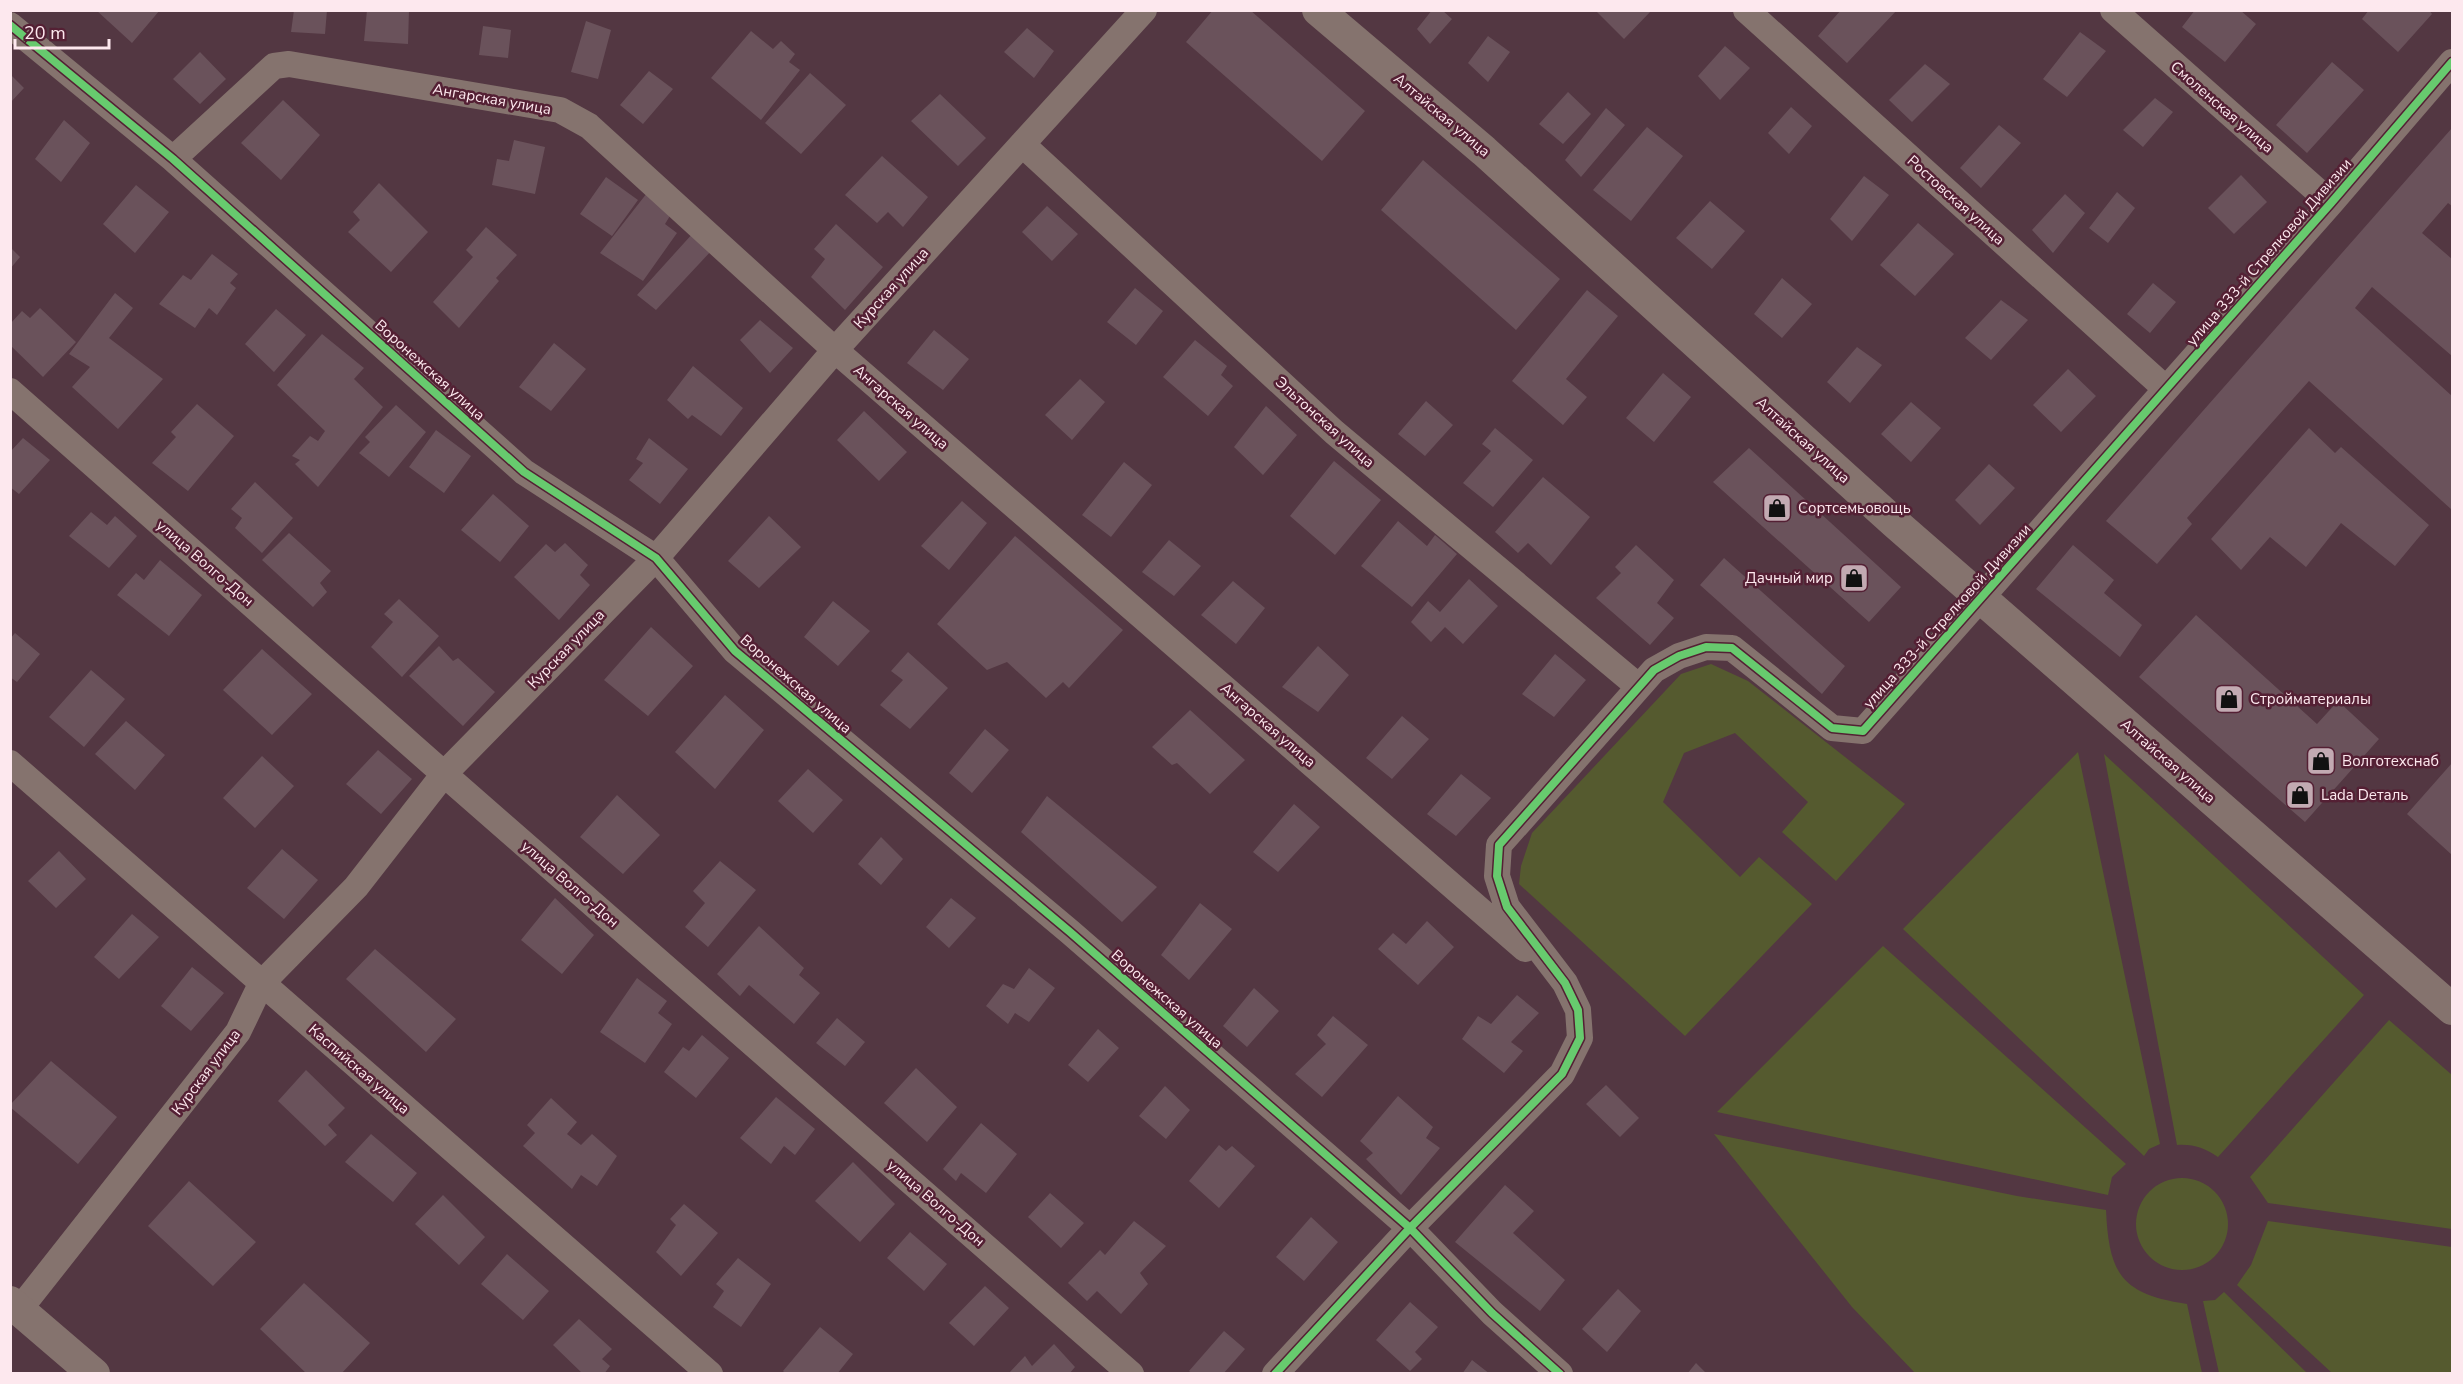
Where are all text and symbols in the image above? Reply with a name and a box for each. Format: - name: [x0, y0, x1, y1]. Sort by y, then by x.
- scale bar: [15, 12, 110, 50]
- text: 20 m: [24, 21, 66, 45]
- street label: Смоленская улица: [2166, 57, 2278, 157]
- street label: Алтайская улица: [1390, 69, 1494, 161]
- street label: Ангарская улица: [431, 79, 553, 119]
- street label: Ростовская улица: [1903, 151, 2009, 249]
- street label: улица 333-й Стрелковой Дивизии: [2182, 154, 2356, 350]
- street label: Курская улица: [849, 243, 933, 333]
- street label: Воронежская улица: [371, 315, 489, 425]
- street label: Ангарская улица: [849, 360, 953, 454]
- street label: Эльтонская улица: [1271, 372, 1379, 472]
- street label: Алтайская улица: [1752, 392, 1854, 488]
- shop icon: Сортсемьовощь: [1761, 492, 1793, 524]
- place label: Сортсемьовощь: [1798, 498, 1911, 518]
- street label: улица Волго-Дон: [152, 515, 258, 611]
- street label: улица 333-й Стрелковой Дивизии: [1859, 519, 2035, 713]
- shop icon: Дачный мир: [1838, 562, 1870, 594]
- place label: Дачный мир: [1745, 568, 1833, 588]
- street label: Курская улица: [523, 605, 609, 693]
- street label: Воронежская улица: [736, 630, 856, 738]
- street label: Ангарская улица: [1216, 678, 1320, 772]
- shop icon: Стройматериалы: [2213, 683, 2245, 715]
- place label: Стройматериалы: [2250, 689, 2371, 709]
- street label: Алтайская улица: [2116, 714, 2220, 808]
- shop icon: Волготехснаб: [2305, 745, 2337, 777]
- place label: Волготехснаб: [2342, 751, 2439, 771]
- shop icon: Lada Dеталь: [2284, 779, 2316, 811]
- place label: Lada Dеталь: [2321, 785, 2408, 805]
- street label: улица Волго-Дон: [517, 836, 623, 932]
- street label: Воронежская улица: [1107, 945, 1227, 1053]
- street label: Каспийская улица: [304, 1019, 414, 1119]
- street label: Курская улица: [167, 1025, 245, 1119]
- street label: улица Волго-Дон: [883, 1155, 989, 1251]

